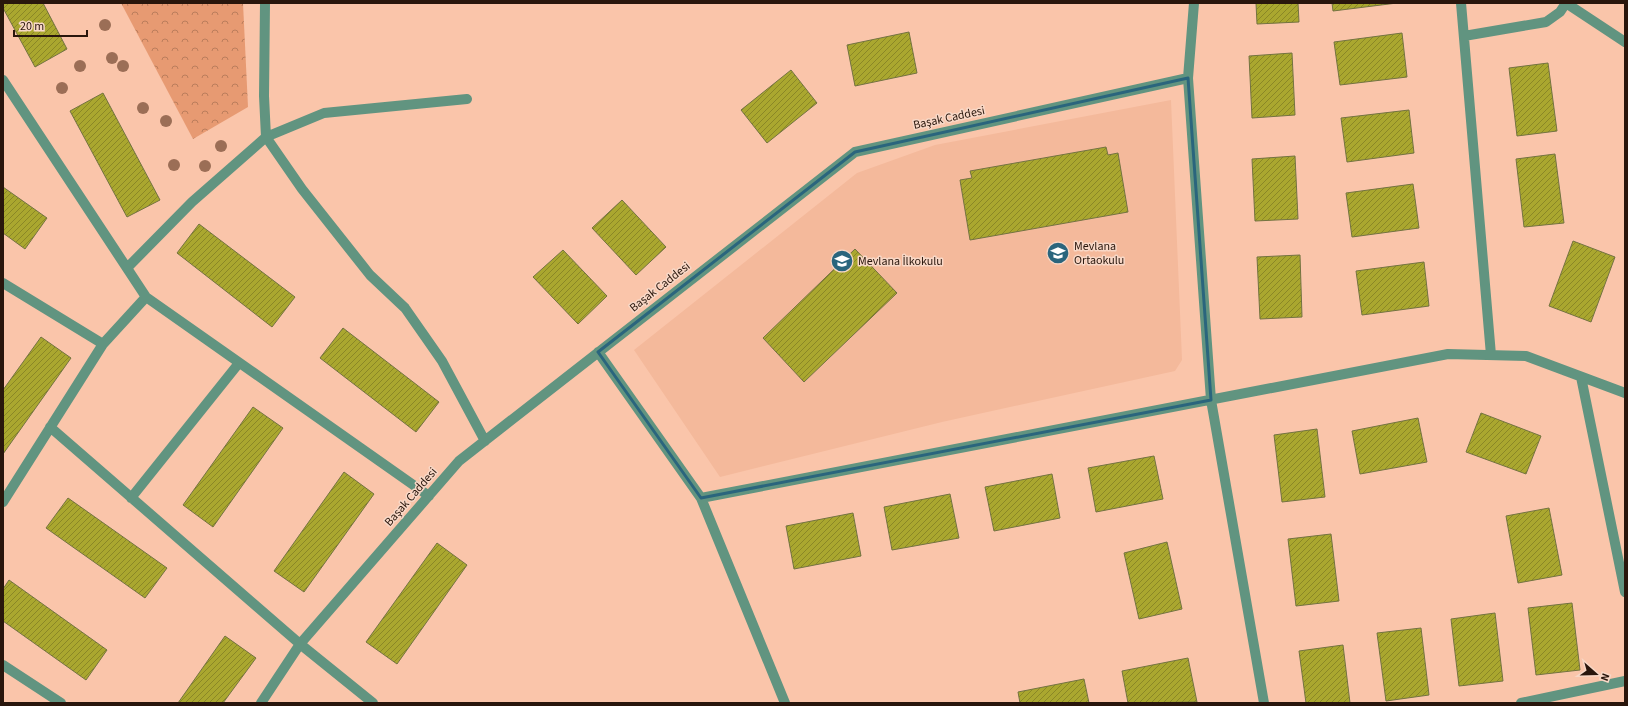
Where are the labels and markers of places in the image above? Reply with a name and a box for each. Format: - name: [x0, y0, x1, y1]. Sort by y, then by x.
- place label: Mevlana Ortaokulu: [1074, 238, 1124, 269]
- school or university icon: Mevlana Ortaokulu: [1045, 240, 1071, 266]
- school or university icon: Mevlana İlkokulu: [829, 248, 855, 274]
- place label: Mevlana İlkokulu: [858, 253, 943, 270]

